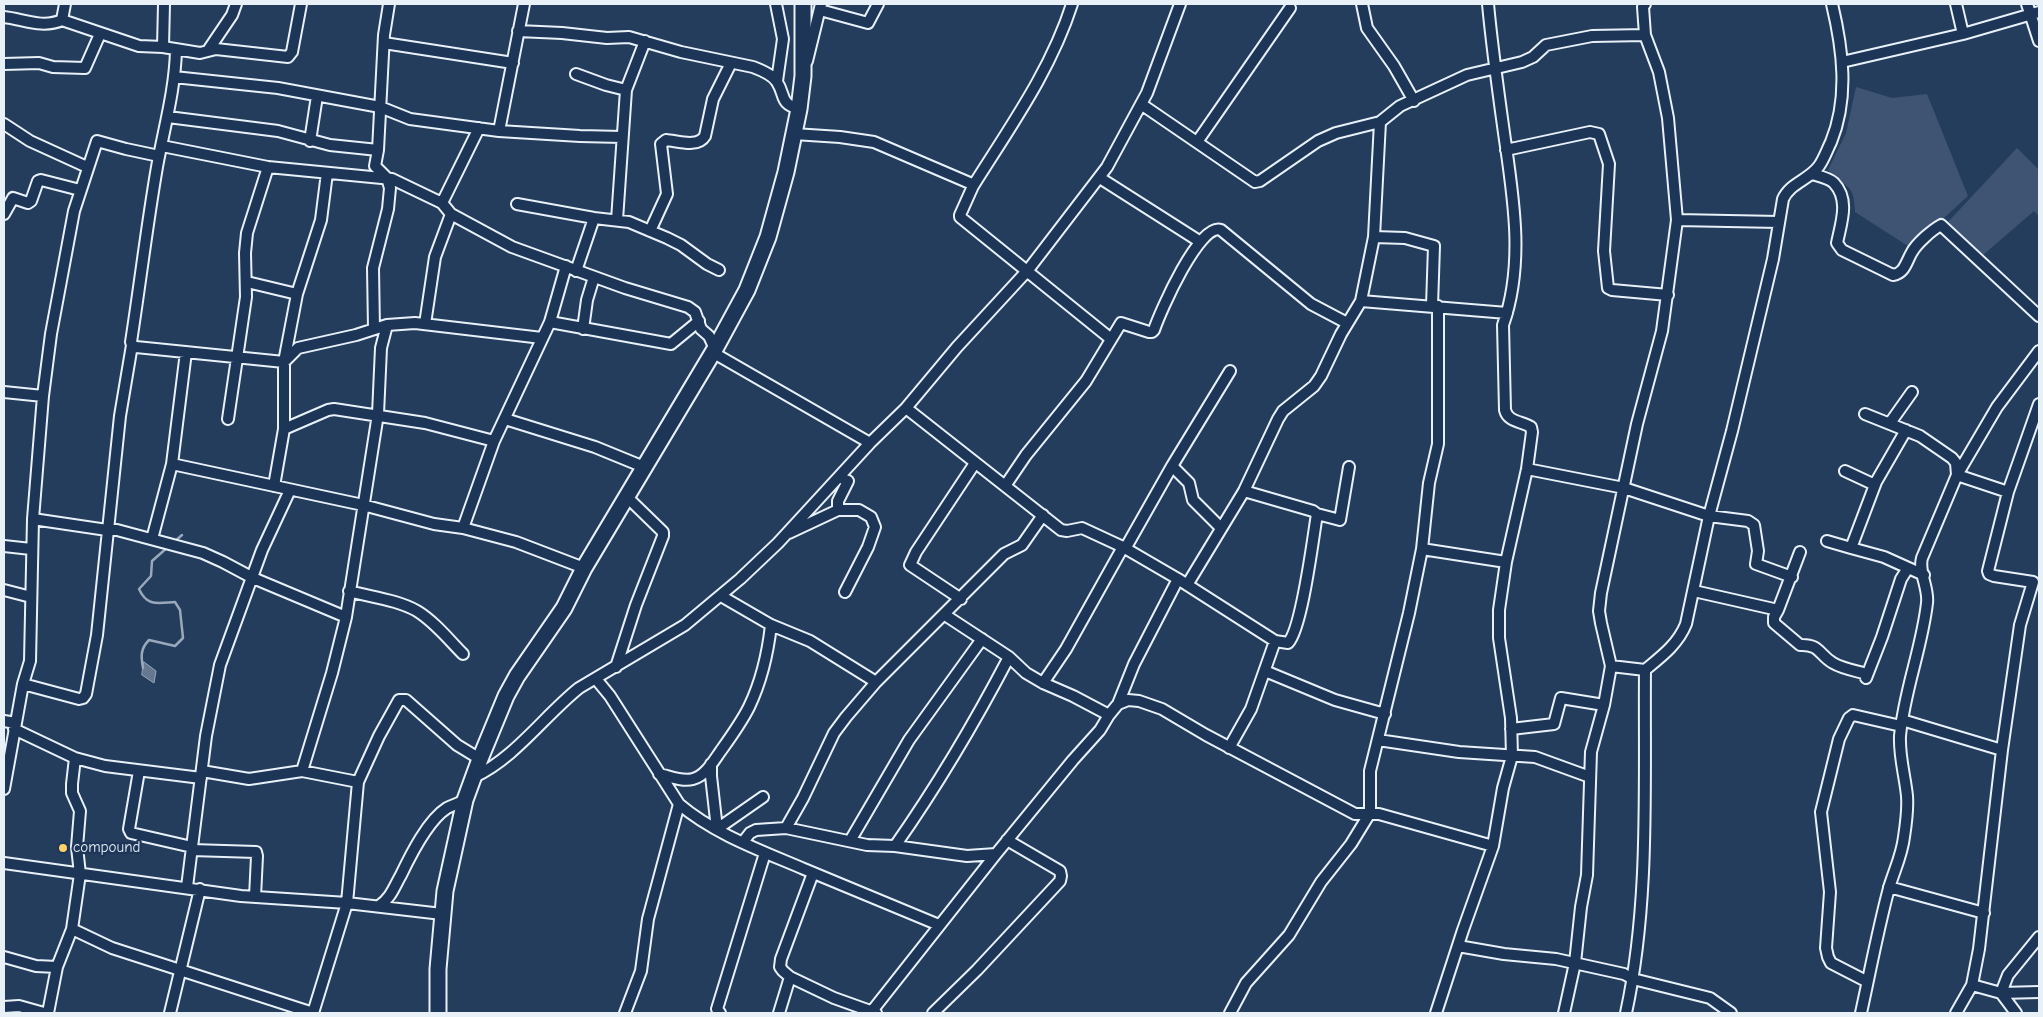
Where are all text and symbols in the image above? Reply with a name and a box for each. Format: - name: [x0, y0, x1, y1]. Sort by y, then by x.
- place label: compound: [73, 839, 140, 857]
- marker: compound: [57, 842, 69, 854]

